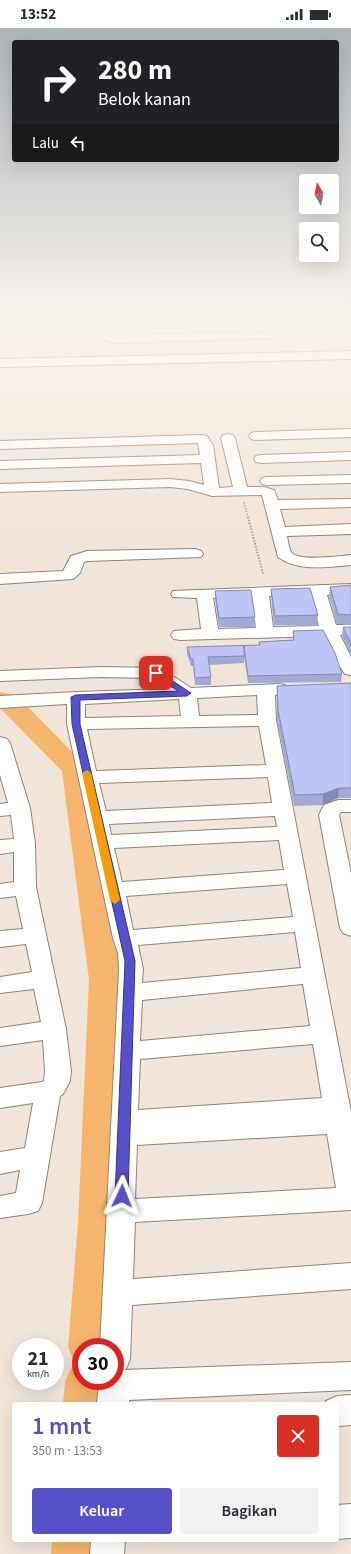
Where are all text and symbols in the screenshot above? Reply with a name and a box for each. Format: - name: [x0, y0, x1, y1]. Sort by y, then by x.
- text: 13:52: [20, 4, 56, 25]
- text: 280 m: [98, 50, 172, 90]
- icon: right: [32, 56, 84, 108]
- text: Belok kanan: [98, 87, 191, 112]
- icon: left: [67, 132, 89, 154]
- text: Lalu: [32, 133, 59, 154]
- north arrow: [299, 174, 339, 214]
- map controls: [299, 174, 339, 262]
- button: search: [299, 222, 339, 262]
- pin: [139, 656, 173, 690]
- icon: arrive: [145, 662, 167, 684]
- position arrow: [101, 1175, 143, 1217]
- speed limit sign: 30: [72, 1338, 124, 1390]
- text: 21: [27, 1345, 49, 1373]
- text: km/h: [27, 1367, 49, 1381]
- text: 1 mnt: [32, 1409, 91, 1444]
- button: close: [277, 1415, 319, 1457]
- text: 350 m · 13:53: [32, 1442, 102, 1460]
- button: Keluar: [32, 1488, 172, 1534]
- button: Bagikan: [180, 1488, 319, 1534]

